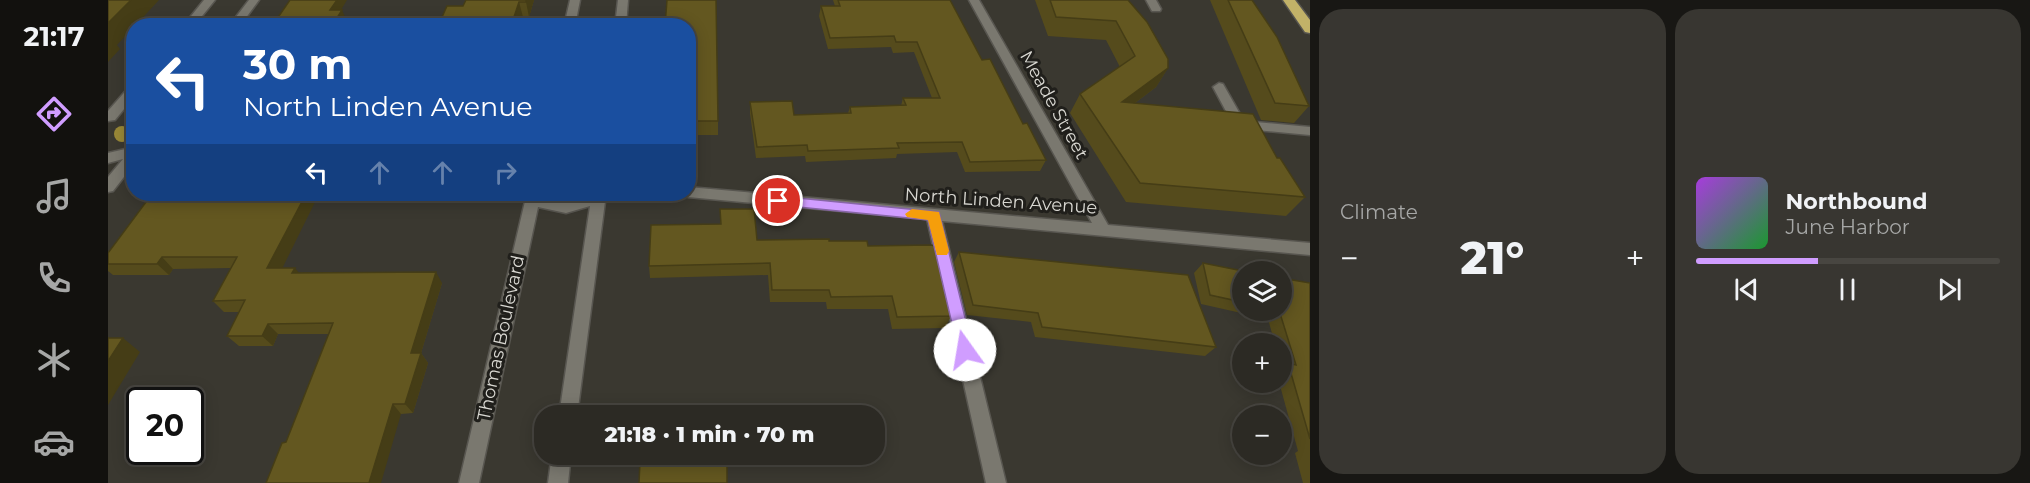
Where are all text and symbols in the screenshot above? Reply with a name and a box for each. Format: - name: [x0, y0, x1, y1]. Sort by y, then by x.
- text: 21:17: [24, 20, 84, 53]
- text: 30 m: [243, 38, 352, 90]
- icon: left: [144, 42, 222, 120]
- street label: Meade Street: [1015, 47, 1093, 163]
- text: North Linden Avenue: [243, 90, 533, 123]
- icon: directions: [33, 93, 75, 135]
- icon: left: [300, 156, 333, 189]
- icon: ahead: [363, 156, 396, 189]
- icon: ahead: [426, 156, 459, 189]
- icon: right: [489, 156, 522, 189]
- icon: music: [33, 175, 75, 217]
- pin: [752, 175, 803, 226]
- street label: North Linden Avenue: [904, 183, 1098, 219]
- icon: arrive: [761, 184, 794, 217]
- text: Northbound: [1786, 188, 1928, 215]
- text: Climate: [1340, 200, 1418, 224]
- text: June Harbor: [1786, 215, 1910, 239]
- text: 21°: [1460, 230, 1524, 285]
- text: −: [1340, 238, 1359, 278]
- text: +: [1626, 238, 1644, 278]
- street label: Thomas Boulevard: [473, 253, 529, 423]
- icon: phone: [33, 257, 75, 299]
- map controls: [1232, 261, 1292, 465]
- button: layers: [1232, 261, 1292, 321]
- icon: previous: [1730, 273, 1763, 306]
- icon: pause: [1831, 273, 1864, 306]
- icon: next: [1933, 273, 1966, 306]
- position arrow: [933, 318, 997, 382]
- button: +: [1232, 333, 1292, 393]
- icon: climate: [33, 339, 75, 381]
- speed limit sign: 20: [126, 387, 204, 465]
- button: −: [1232, 405, 1292, 465]
- icon: car: [33, 421, 75, 463]
- text: 21:18 · 1 min · 70 m: [604, 421, 815, 448]

